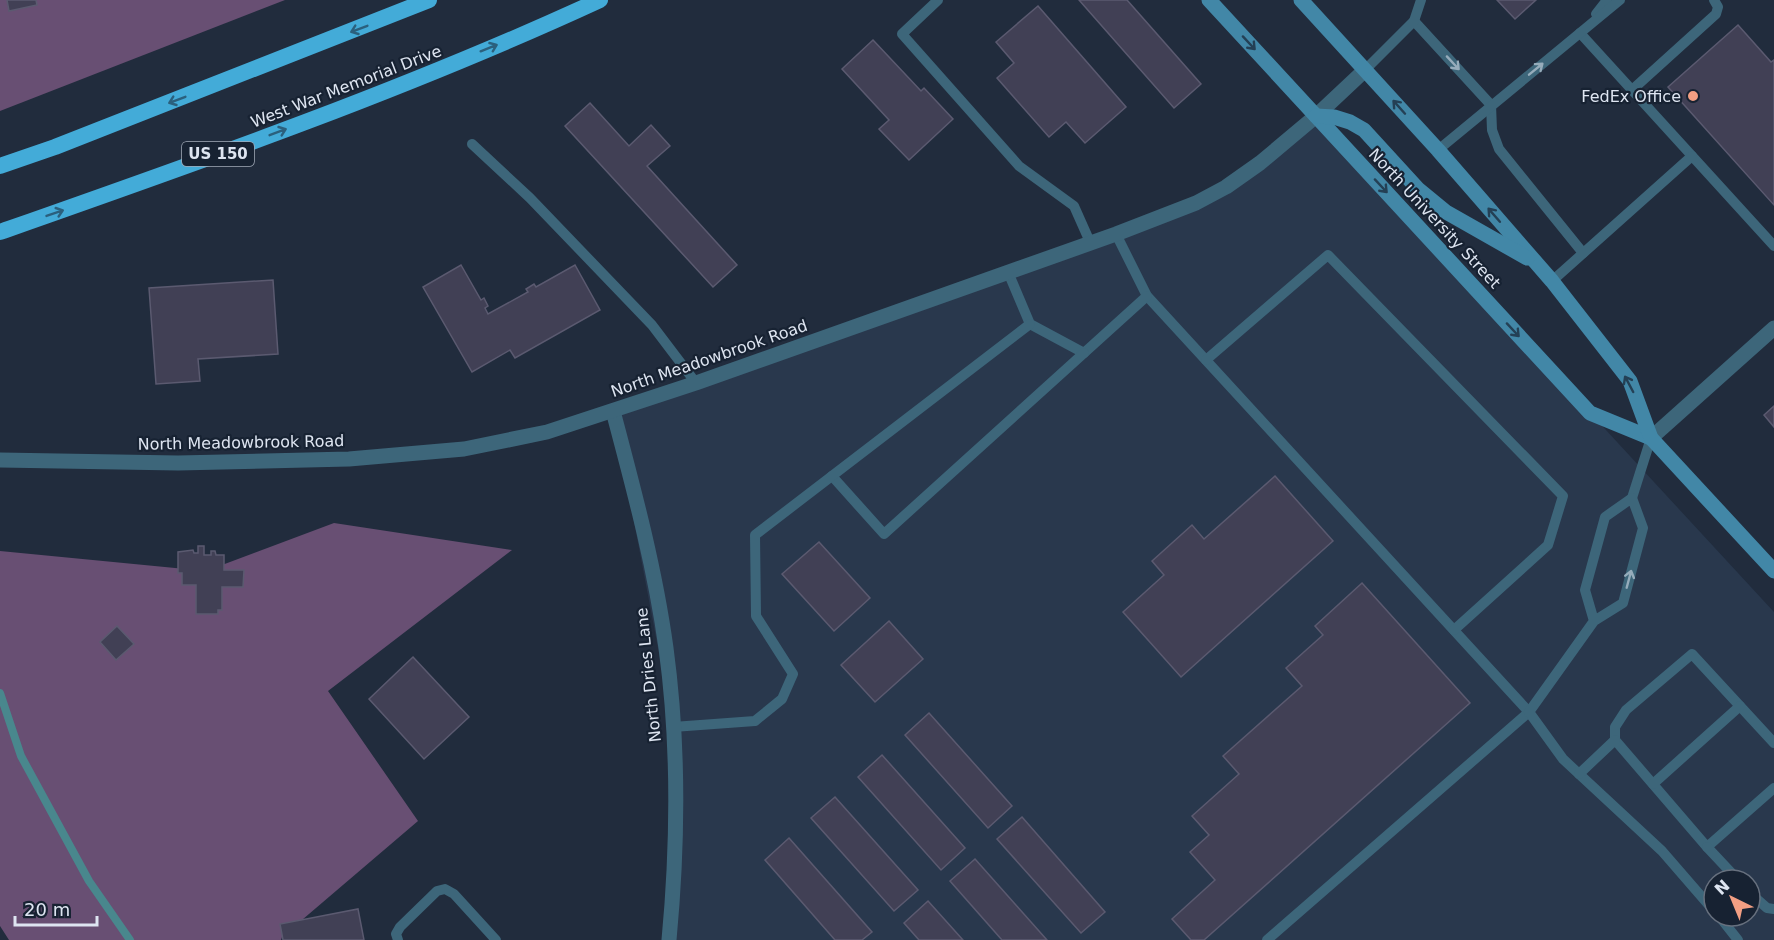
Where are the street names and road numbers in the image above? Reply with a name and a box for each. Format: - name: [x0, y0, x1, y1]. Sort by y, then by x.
- street label: West War Memorial Drive: [248, 41, 444, 132]
- road number: US 150: [182, 142, 254, 166]
- street label: North University Street: [1365, 144, 1504, 292]
- street label: North Meadowbrook Road: [608, 316, 810, 401]
- street label: North Meadowbrook Road: [137, 431, 345, 454]
- street label: North Dries Lane: [632, 607, 665, 743]

